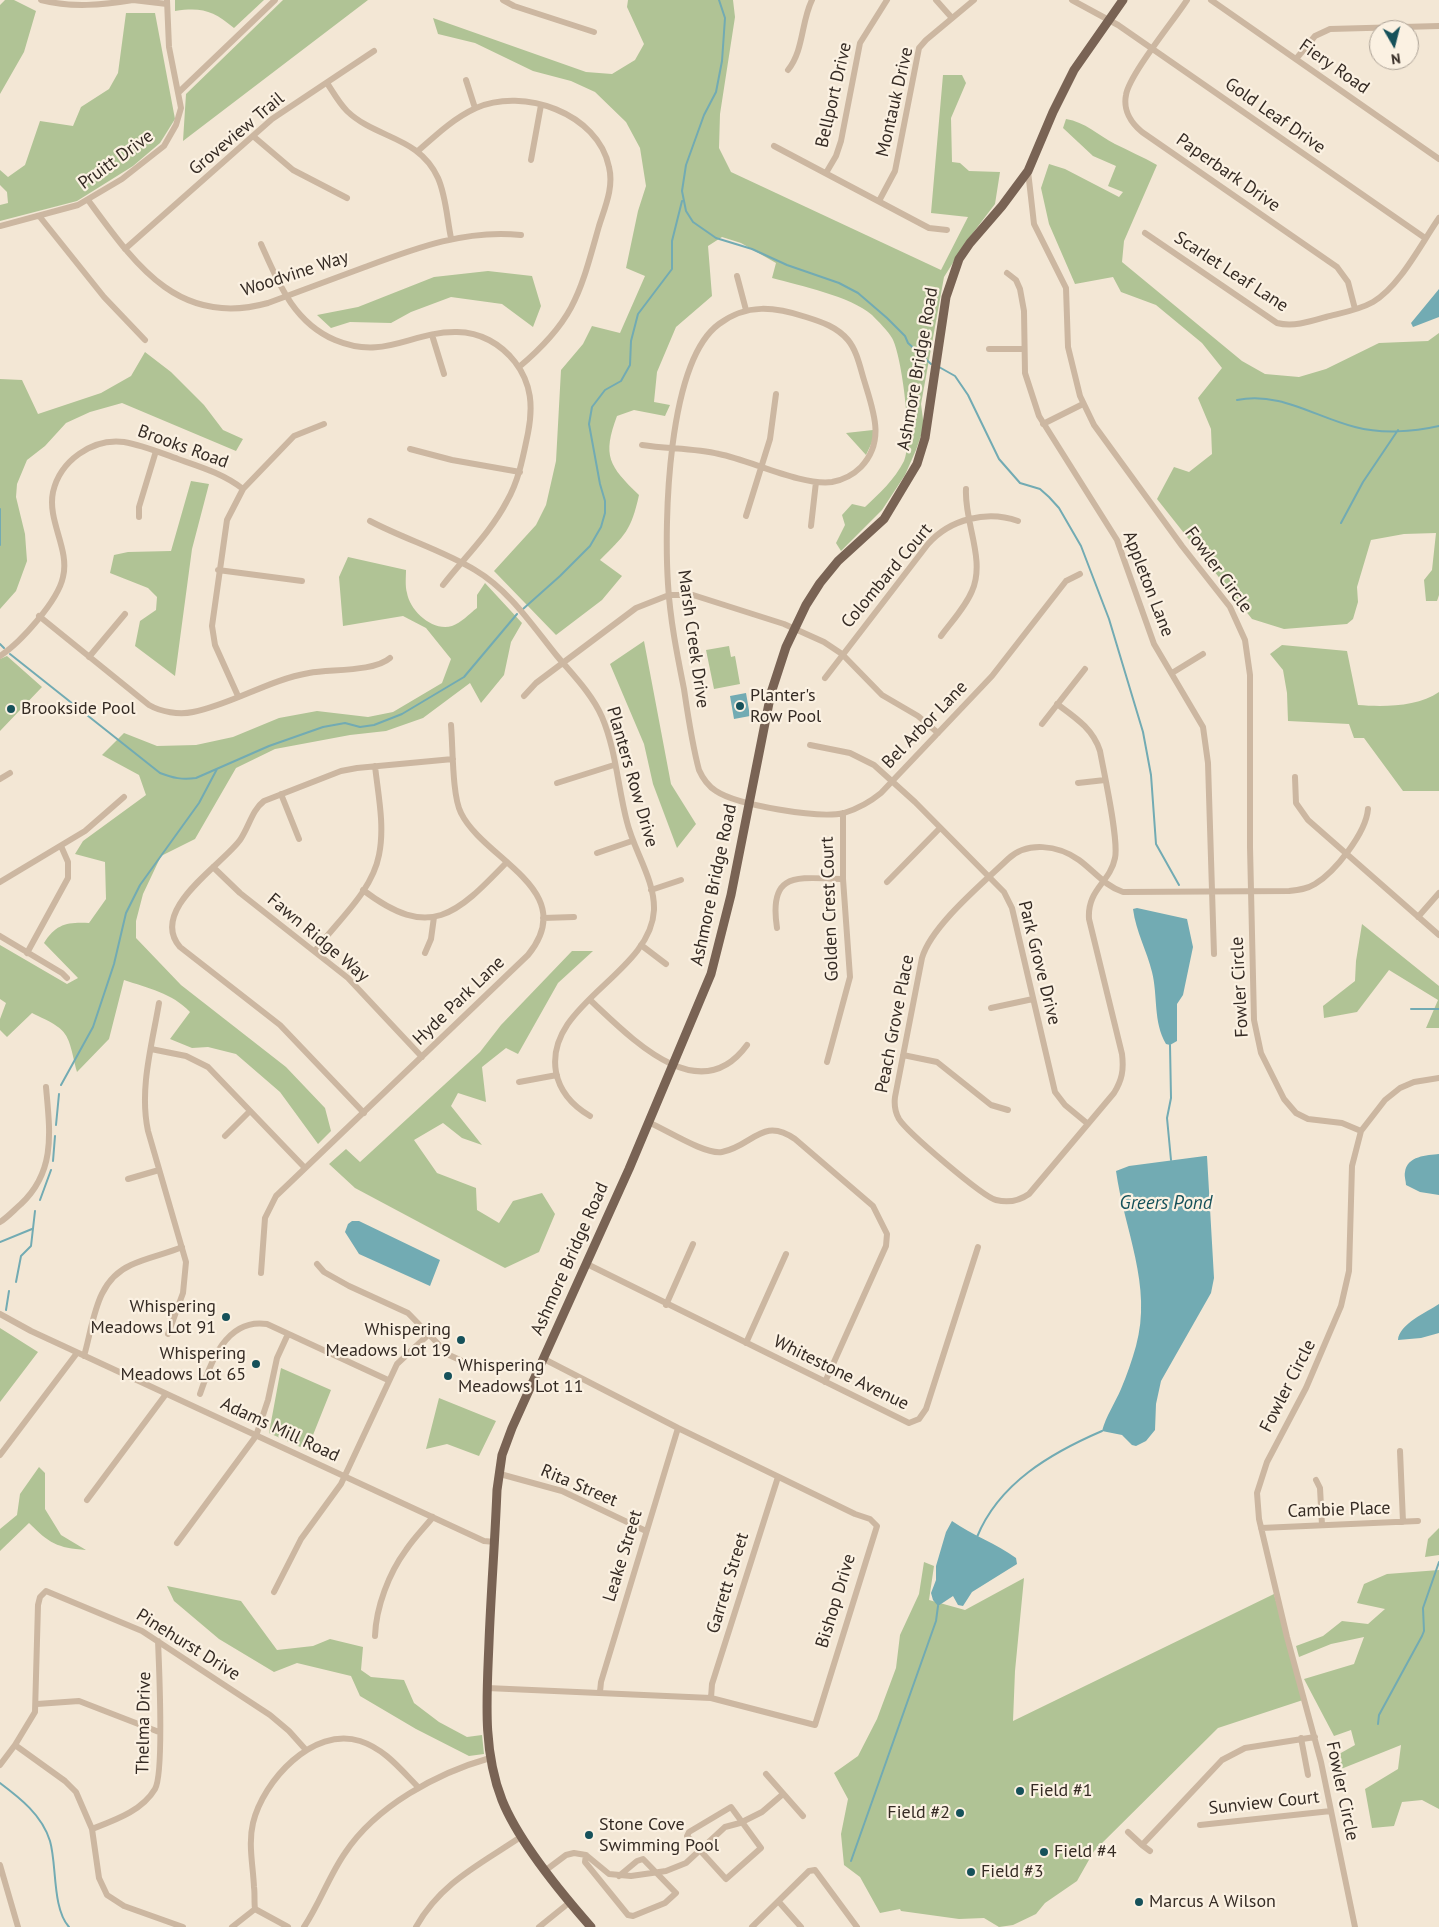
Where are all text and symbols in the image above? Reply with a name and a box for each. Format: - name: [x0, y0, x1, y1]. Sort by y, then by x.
- north arrow: [1369, 20, 1419, 70]
- street label: Fiery Road: [1295, 35, 1373, 99]
- street label: Bellport Drive: [811, 40, 857, 150]
- street label: Montauk Drive: [872, 45, 918, 159]
- text: N: [1390, 49, 1402, 68]
- street label: Gold Leaf Drive: [1221, 73, 1329, 159]
- street label: Groveview Trail: [185, 88, 289, 180]
- street label: Pruitt Drive: [74, 126, 158, 194]
- street label: Paperbark Drive: [1172, 129, 1284, 217]
- street label: Scarlet Leaf Lane: [1170, 227, 1292, 317]
- street label: Woodvine Way: [238, 246, 352, 302]
- street label: Ashmore Bridge Road: [893, 286, 943, 452]
- street label: Brooks Road: [135, 421, 231, 473]
- street label: Colombard Court: [837, 519, 937, 633]
- street label: Fowler Circle: [1180, 523, 1256, 617]
- street label: Appleton Lane: [1118, 528, 1178, 640]
- street label: Marsh Creek Drive: [673, 568, 713, 710]
- street label: Bel Arbor Lane: [878, 677, 972, 773]
- place label: Planter's Row Pool: [750, 685, 821, 728]
- place label: Brookside Pool: [21, 698, 136, 720]
- marker: Planter's Row Pool: [734, 700, 746, 712]
- marker: Brookside Pool: [5, 703, 17, 715]
- street label: Planters Row Drive: [602, 704, 662, 850]
- street label: Ashmore Bridge Road: [686, 802, 742, 968]
- street label: Golden Crest Court: [817, 836, 843, 982]
- street label: Fawn Ridge Way: [263, 889, 373, 987]
- street label: Park Grove Drive: [1013, 899, 1065, 1027]
- street label: Fowler Circle: [1227, 936, 1253, 1038]
- street label: Hyde Park Lane: [409, 952, 509, 1050]
- street label: Peach Grove Place: [871, 953, 919, 1095]
- street label: Ashmore Bridge Road: [527, 1179, 613, 1339]
- water label: Greers Pond: [1120, 1193, 1212, 1215]
- place label: Whispering Meadows Lot 91: [91, 1296, 216, 1338]
- marker: Whispering Meadows Lot 91: [220, 1311, 232, 1323]
- place label: Whispering Meadows Lot 19: [326, 1319, 451, 1362]
- street label: Whitestone Avenue: [770, 1331, 912, 1415]
- marker: Whispering Meadows Lot 19: [455, 1334, 467, 1346]
- street label: Fowler Circle: [1255, 1336, 1321, 1436]
- place label: Whispering Meadows Lot 65: [121, 1343, 246, 1386]
- place label: Whispering Meadows Lot 11: [458, 1355, 583, 1398]
- marker: Whispering Meadows Lot 65: [250, 1358, 262, 1370]
- marker: Whispering Meadows Lot 11: [442, 1370, 454, 1382]
- street label: Adams Mill Road: [217, 1393, 343, 1467]
- street label: Rita Street: [537, 1460, 621, 1512]
- street label: Cambie Place: [1287, 1497, 1391, 1523]
- street label: Leake Street: [599, 1508, 647, 1604]
- street label: Garrett Street: [702, 1530, 754, 1636]
- street label: Bishop Drive: [811, 1551, 861, 1651]
- street label: Pinehurst Drive: [132, 1604, 244, 1686]
- street label: Thelma Drive: [132, 1671, 156, 1775]
- street label: Fowler Circle: [1321, 1739, 1363, 1843]
- place label: Field #1: [1030, 1780, 1093, 1802]
- marker: Field #1: [1014, 1785, 1026, 1797]
- street label: Sunview Court: [1208, 1786, 1320, 1820]
- place label: Field #2: [887, 1802, 950, 1824]
- marker: Field #2: [954, 1807, 966, 1819]
- place label: Stone Cove Swimming Pool: [599, 1814, 719, 1856]
- marker: Stone Cove Swimming Pool: [583, 1829, 595, 1841]
- place label: Field #4: [1054, 1841, 1117, 1863]
- marker: Field #4: [1038, 1846, 1050, 1858]
- place label: Field #3: [981, 1861, 1044, 1883]
- marker: Field #3: [965, 1866, 977, 1878]
- place label: Marcus A Wilson: [1149, 1891, 1276, 1913]
- marker: Marcus A Wilson: [1133, 1896, 1145, 1908]

